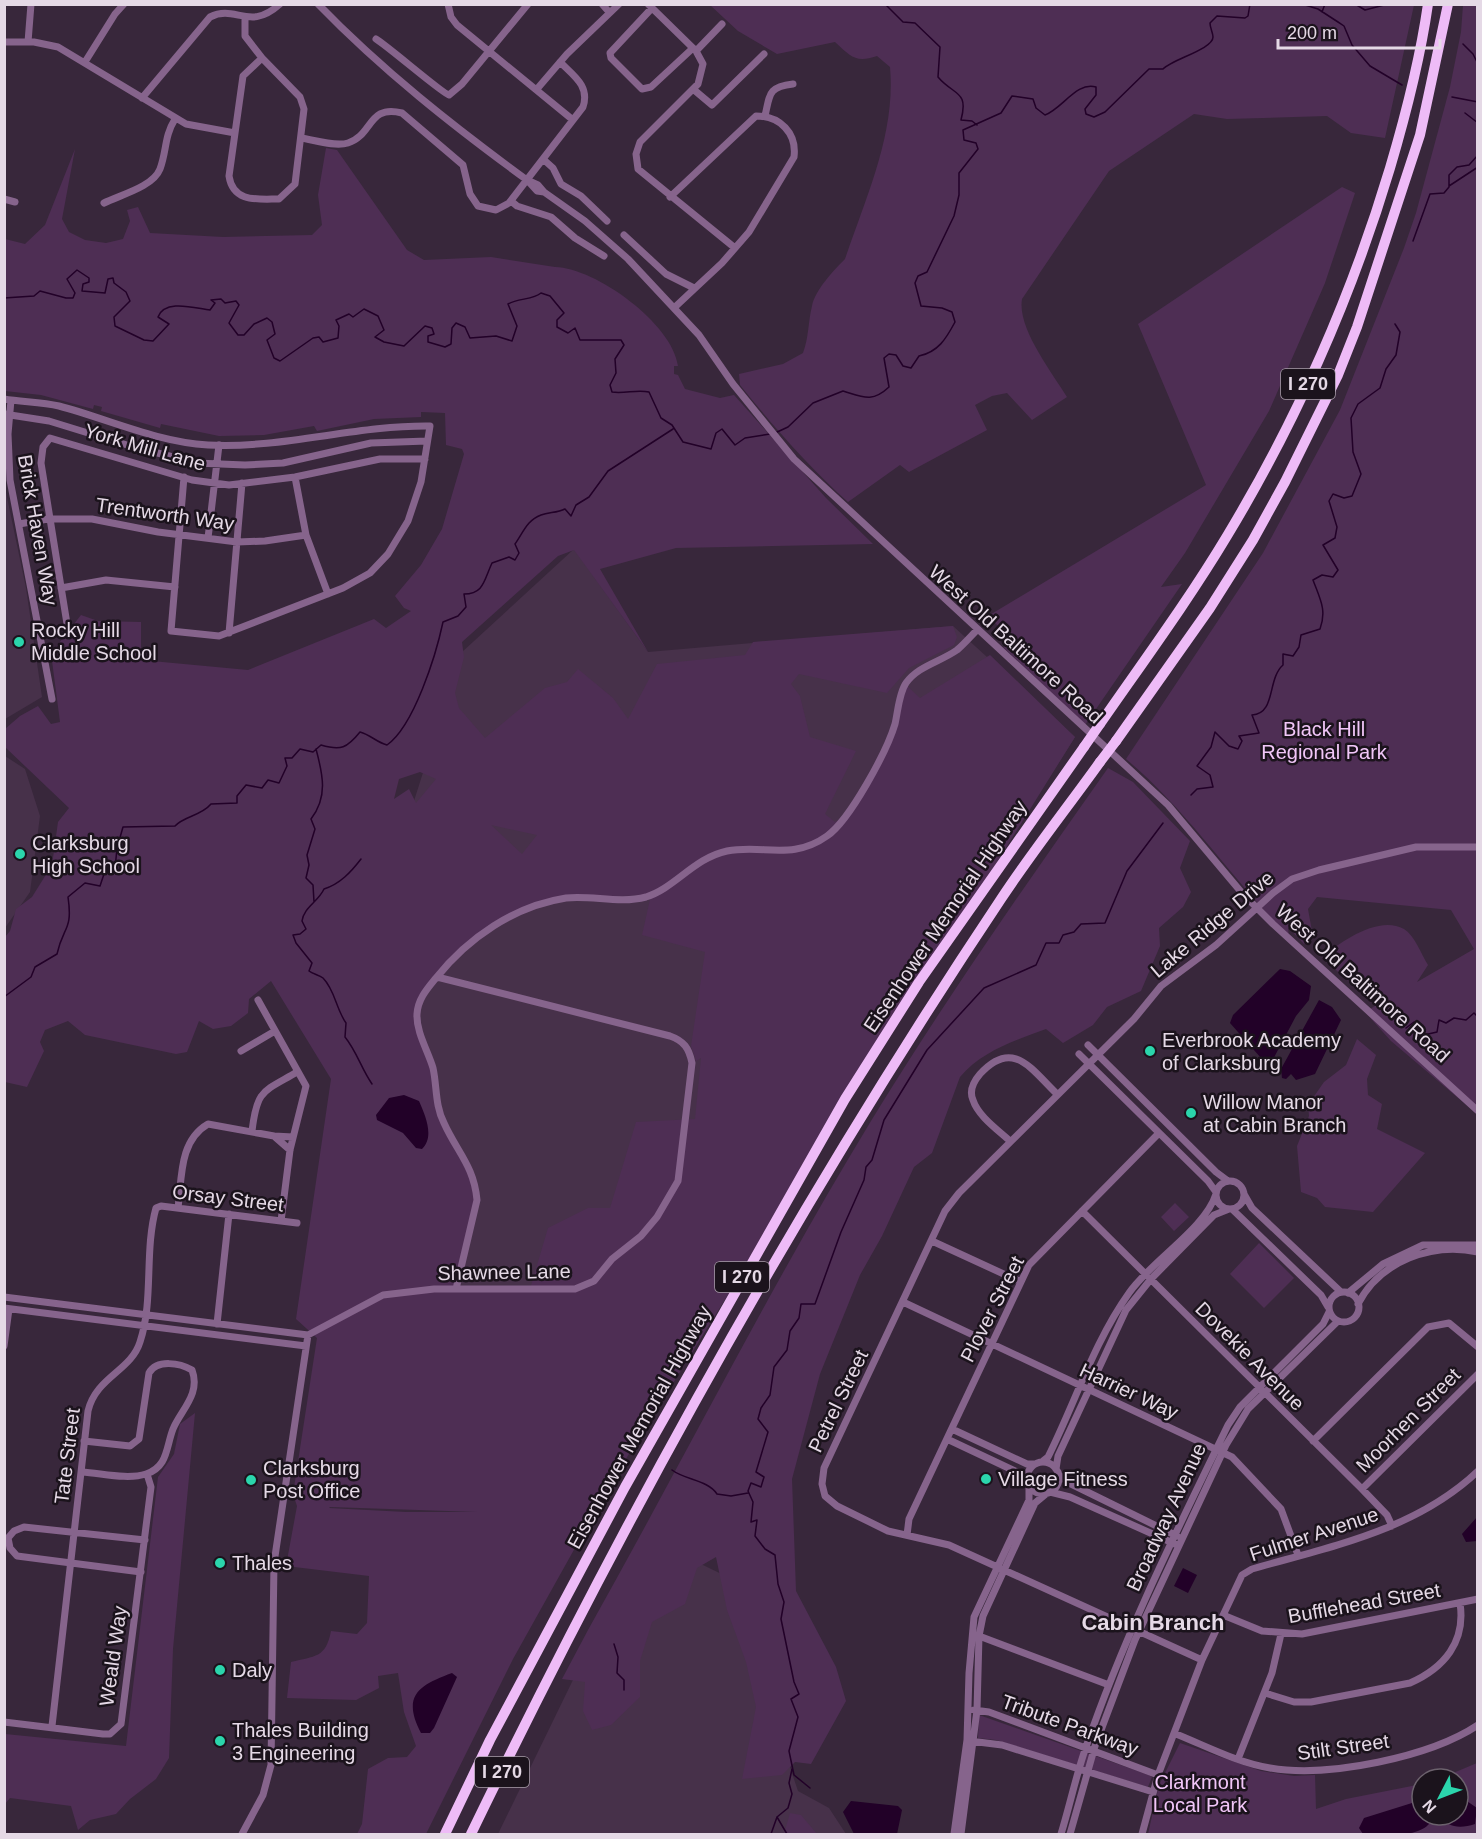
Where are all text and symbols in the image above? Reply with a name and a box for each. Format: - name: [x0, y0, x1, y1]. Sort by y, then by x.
- scale bar: [1278, 12, 1440, 50]
- text: 200 m: [1287, 23, 1337, 43]
- road number: I 270: [1281, 369, 1335, 399]
- street label: York Mill Lane: [82, 419, 208, 475]
- street label: Brick Haven Way: [14, 453, 62, 607]
- street label: Trentworth Way: [94, 493, 236, 535]
- street label: West Old Baltimore Road: [925, 560, 1107, 728]
- place label: Rocky Hill Middle School: [31, 619, 157, 664]
- marker: Rocky Hill Middle School: [12, 635, 26, 649]
- park label: Black Hill Regional Park: [1261, 718, 1388, 763]
- street label: Eisenhower Memorial Highway: [859, 796, 1031, 1036]
- place label: Clarksburg High School: [32, 832, 140, 877]
- marker: Clarksburg High School: [13, 847, 27, 861]
- street label: Lake Ridge Drive: [1146, 866, 1278, 982]
- street label: West Old Baltimore Road: [1272, 899, 1454, 1067]
- place label: Everbrook Academy of Clarksburg: [1162, 1029, 1341, 1074]
- marker: Everbrook Academy of Clarksburg: [1143, 1044, 1157, 1058]
- place label: Willow Manor at Cabin Branch: [1203, 1091, 1346, 1136]
- marker: Willow Manor at Cabin Branch: [1184, 1106, 1198, 1120]
- street label: Orsay Street: [171, 1180, 285, 1216]
- street label: Plover Street: [956, 1252, 1028, 1365]
- street label: Shawnee Lane: [437, 1260, 571, 1284]
- road number: I 270: [715, 1262, 769, 1292]
- street label: Dovekie Avenue: [1191, 1297, 1309, 1415]
- street label: Eisenhower Memorial Highway: [563, 1302, 715, 1552]
- street label: Petrel Street: [804, 1346, 872, 1456]
- street label: Harrier Way: [1076, 1359, 1182, 1423]
- street label: Moorhen Street: [1351, 1363, 1465, 1477]
- street label: Tate Street: [50, 1406, 84, 1505]
- street label: Broadway Avenue: [1122, 1439, 1210, 1595]
- place label: Clarksburg Post Office: [263, 1457, 360, 1502]
- place label: Village Fitness: [998, 1468, 1128, 1490]
- marker: Village Fitness: [979, 1472, 993, 1486]
- marker: Clarksburg Post Office: [244, 1473, 258, 1487]
- street label: Fulmer Avenue: [1247, 1503, 1381, 1565]
- place label: Thales: [232, 1552, 292, 1574]
- marker: Thales: [213, 1556, 227, 1570]
- street label: Bufflehead Street: [1286, 1579, 1442, 1627]
- street label: Weald Way: [95, 1604, 131, 1708]
- district label: Cabin Branch: [1081, 1610, 1225, 1635]
- place label: Daly: [232, 1659, 272, 1681]
- marker: Daly: [213, 1663, 227, 1677]
- street label: Tribute Parkway: [999, 1690, 1141, 1760]
- place label: Thales Building 3 Engineering: [232, 1719, 369, 1764]
- street label: Stilt Street: [1296, 1730, 1391, 1764]
- marker: Thales Building 3 Engineering: [213, 1734, 227, 1748]
- road number: I 270: [475, 1757, 529, 1787]
- north arrow: [1410, 1767, 1470, 1827]
- park label: Clarkmont Local Park: [1153, 1771, 1248, 1816]
- text: N: [1419, 1797, 1439, 1817]

